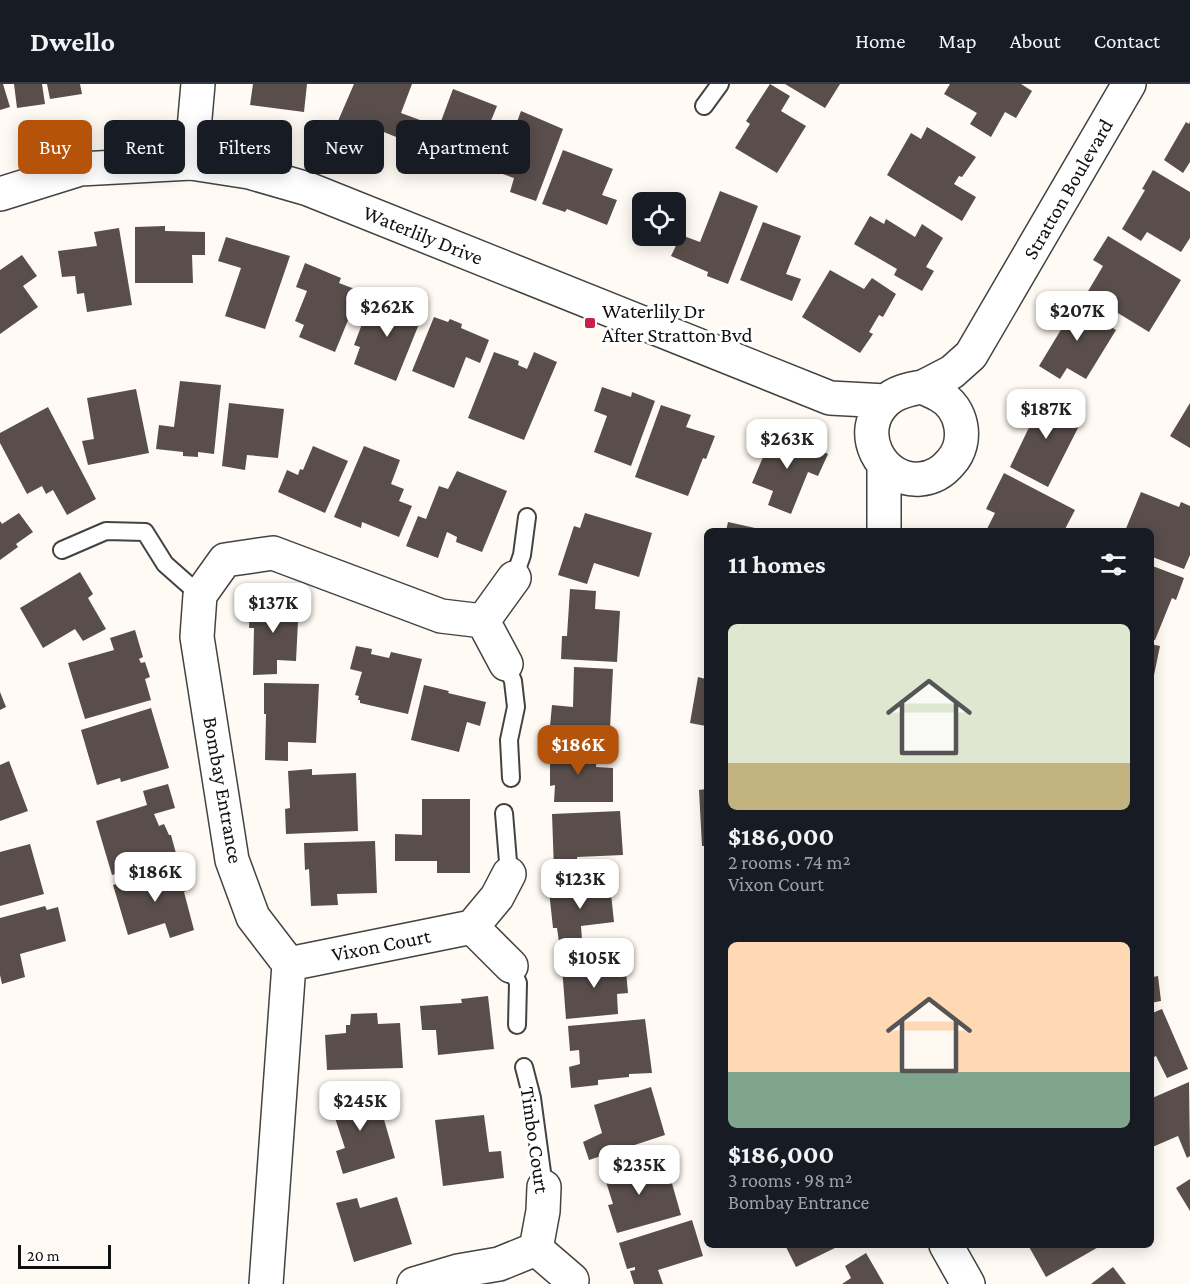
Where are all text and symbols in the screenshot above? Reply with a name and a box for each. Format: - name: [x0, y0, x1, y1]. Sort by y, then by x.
- text: Dwello: [30, 26, 115, 57]
- text: Home: [855, 29, 905, 53]
- text: Map: [938, 29, 977, 53]
- text: About: [1010, 29, 1061, 53]
- text: Contact: [1094, 29, 1160, 53]
- street label: Stratton Boulevard: [1018, 115, 1118, 263]
- chip: Buy: [18, 120, 92, 174]
- chip: Rent: [104, 120, 185, 174]
- chip: Filters: [197, 120, 292, 174]
- chip: New: [304, 120, 384, 174]
- chip: Apartment: [396, 120, 530, 174]
- map controls: [632, 192, 686, 246]
- button: locate: [632, 192, 686, 246]
- street label: Waterlily Drive: [360, 200, 486, 270]
- pin: $262K: [345, 287, 429, 338]
- pin: $207K: [1035, 291, 1119, 342]
- text: $262K: [360, 295, 414, 317]
- place label: Waterlily Dr After Stratton Bvd: [602, 299, 753, 347]
- text: $207K: [1050, 299, 1104, 321]
- marker: Waterlily Dr After Stratton Bvd: [583, 316, 597, 330]
- pin: $187K: [1004, 389, 1088, 440]
- text: $187K: [1021, 397, 1071, 419]
- pin: $263K: [745, 419, 829, 470]
- text: $263K: [760, 427, 814, 449]
- icon: filters: [1097, 548, 1130, 581]
- text: 11 homes: [728, 550, 826, 579]
- pin: $137K: [231, 583, 315, 634]
- text: $137K: [248, 591, 298, 613]
- icon: home: [875, 663, 983, 771]
- street label: Bombay Entrance: [198, 715, 248, 865]
- pin: $186K: [536, 725, 620, 776]
- text: $186K: [552, 733, 604, 755]
- text: $186,000: [728, 822, 834, 851]
- text: 2 rooms · 74 m²: [728, 851, 850, 873]
- pin: $186K: [113, 852, 197, 903]
- pin: $123K: [538, 859, 622, 910]
- text: $186K: [129, 860, 181, 882]
- text: $123K: [555, 867, 605, 889]
- text: Vixon Court: [728, 873, 824, 895]
- street label: Vixon Court: [329, 923, 434, 966]
- pin: $105K: [552, 938, 636, 989]
- text: $105K: [568, 946, 620, 968]
- icon: home: [875, 981, 983, 1089]
- pin: $245K: [318, 1081, 402, 1132]
- street label: Timbo Court: [516, 1085, 554, 1196]
- text: $245K: [333, 1089, 387, 1111]
- text: $186,000: [728, 1140, 834, 1169]
- pin: $235K: [597, 1145, 681, 1196]
- text: $235K: [613, 1153, 665, 1175]
- text: 3 rooms · 98 m²: [728, 1169, 853, 1191]
- text: Bombay Entrance: [728, 1191, 869, 1213]
- scale bar: [18, 1242, 111, 1270]
- text: 20 m: [27, 1247, 60, 1264]

